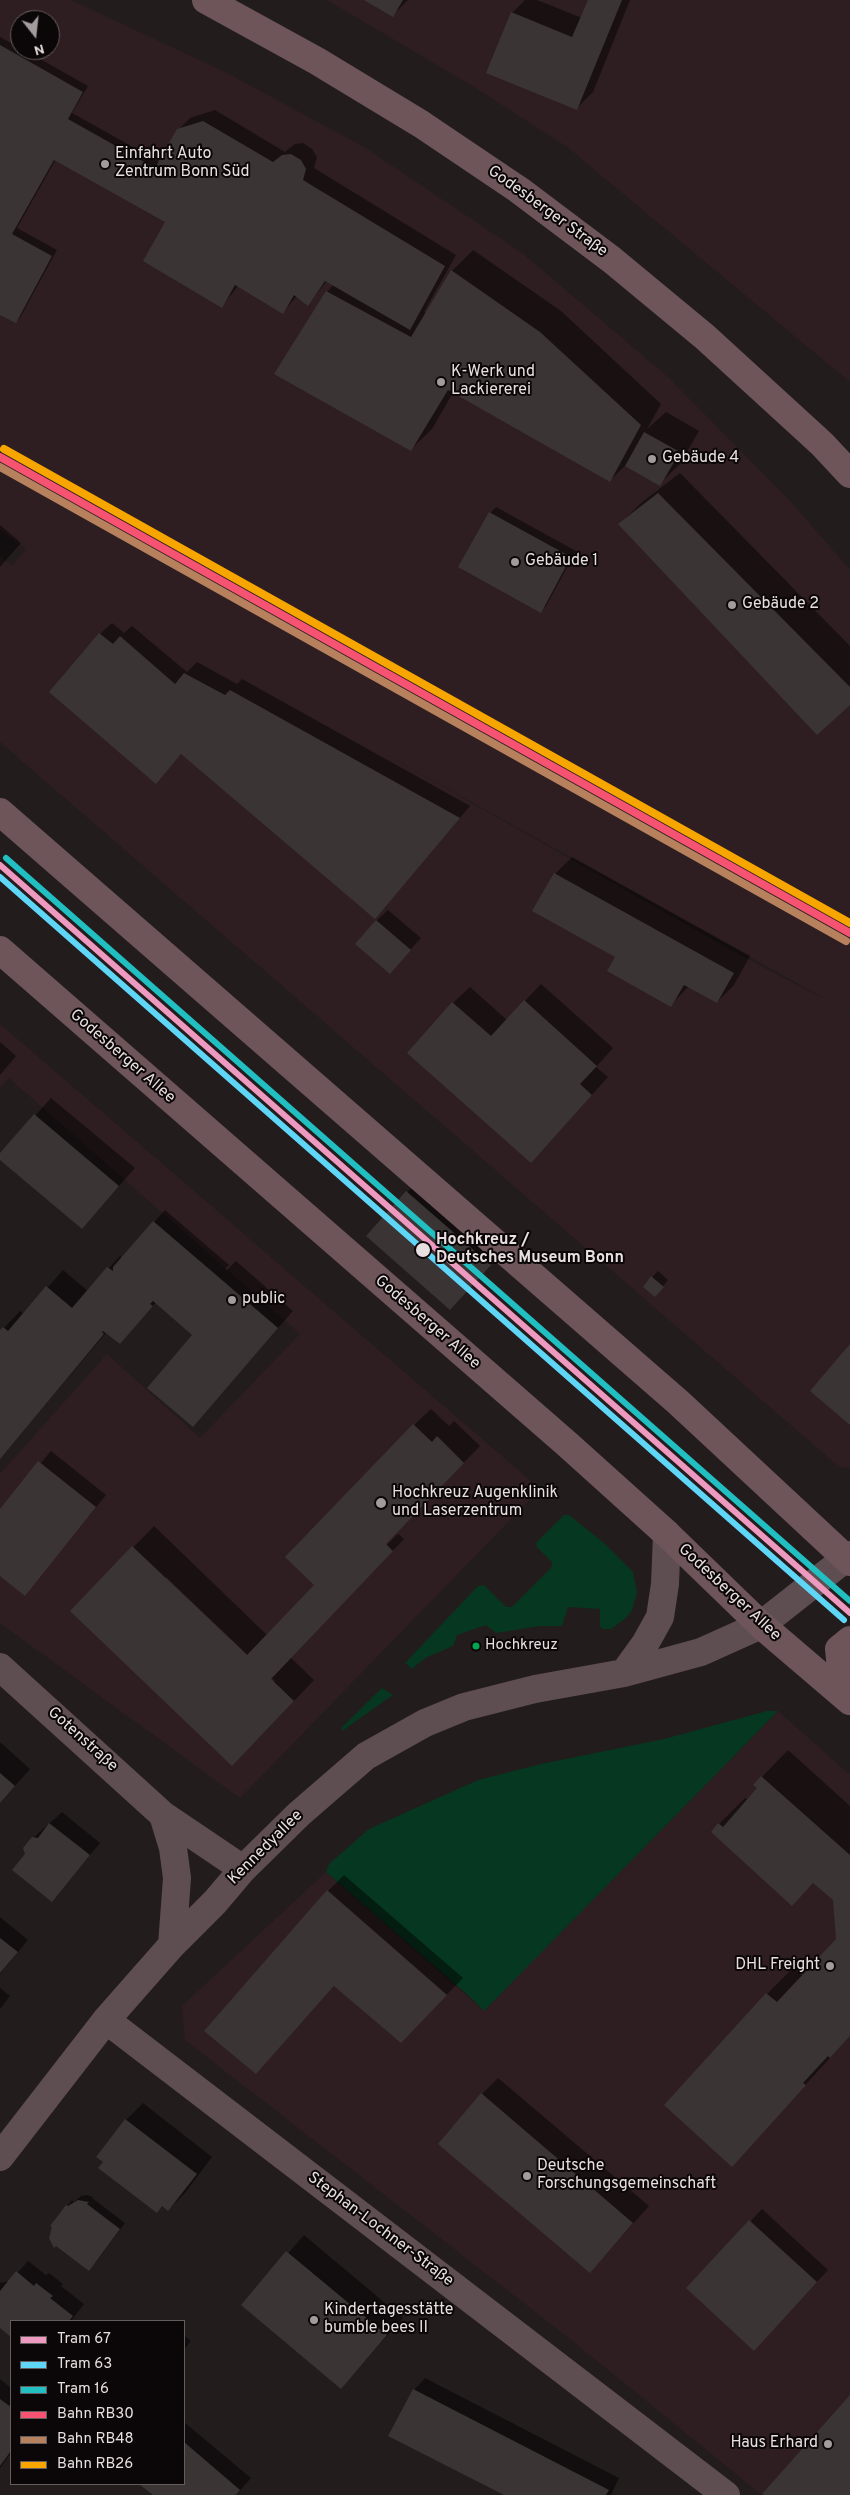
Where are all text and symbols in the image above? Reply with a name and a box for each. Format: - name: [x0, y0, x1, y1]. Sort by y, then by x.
- north arrow: [10, 10, 60, 60]
- text: N: [32, 39, 46, 58]
- place label: Einfahrt Auto Zentrum Bonn Süd: [115, 145, 250, 183]
- marker: Einfahrt Auto Zentrum Bonn Süd: [99, 158, 111, 170]
- street label: Godesberger Straße: [483, 162, 611, 262]
- place label: K-Werk und Lackiererei: [451, 363, 535, 401]
- marker: K-Werk und Lackiererei: [435, 376, 447, 388]
- place label: Gebäude 4: [662, 449, 739, 469]
- marker: Gebäude 4: [646, 453, 658, 465]
- place label: Gebäude 1: [525, 552, 598, 572]
- marker: Gebäude 1: [509, 556, 521, 568]
- place label: Gebäude 2: [742, 595, 819, 615]
- marker: Gebäude 2: [726, 599, 738, 611]
- street label: Godesberger Allee: [65, 1006, 179, 1108]
- place label: Hochkreuz / Deutsches Museum Bonn: [436, 1231, 624, 1269]
- marker: Hochkreuz / Deutsches Museum Bonn: [414, 1241, 432, 1259]
- street label: Godesberger Allee: [370, 1272, 484, 1374]
- place label: public: [242, 1290, 285, 1310]
- marker: public: [226, 1294, 238, 1306]
- place label: Hochkreuz Augenklinik und Laserzentrum: [392, 1484, 558, 1522]
- marker: Hochkreuz Augenklinik und Laserzentrum: [374, 1496, 388, 1510]
- street label: Godesberger Allee: [674, 1540, 784, 1646]
- place label: Hochkreuz: [485, 1637, 558, 1655]
- marker: Hochkreuz: [471, 1641, 481, 1651]
- street label: Gotenstraße: [43, 1703, 121, 1777]
- street label: Kennedyallee: [225, 1807, 307, 1889]
- place label: DHL Freight: [735, 1956, 820, 1976]
- marker: DHL Freight: [824, 1960, 836, 1972]
- place label: Deutsche Forschungsgemeinschaft: [537, 2157, 716, 2195]
- street label: Stephan-Lochner-Straße: [303, 2169, 457, 2291]
- marker: Deutsche Forschungsgemeinschaft: [521, 2170, 533, 2182]
- place label: Kindertagesstätte bumble bees II: [324, 2301, 453, 2339]
- marker: Kindertagesstätte bumble bees II: [308, 2314, 320, 2326]
- legend: [10, 2320, 185, 2485]
- text: Tram 67: [57, 2330, 111, 2349]
- text: Tram 63: [57, 2355, 112, 2374]
- text: Tram 16: [57, 2380, 109, 2399]
- text: Bahn RB30: [57, 2405, 134, 2424]
- text: Bahn RB48: [57, 2430, 134, 2449]
- place label: Haus Erhard: [730, 2434, 818, 2454]
- marker: Haus Erhard: [822, 2438, 834, 2450]
- text: Bahn RB26: [57, 2455, 133, 2474]

